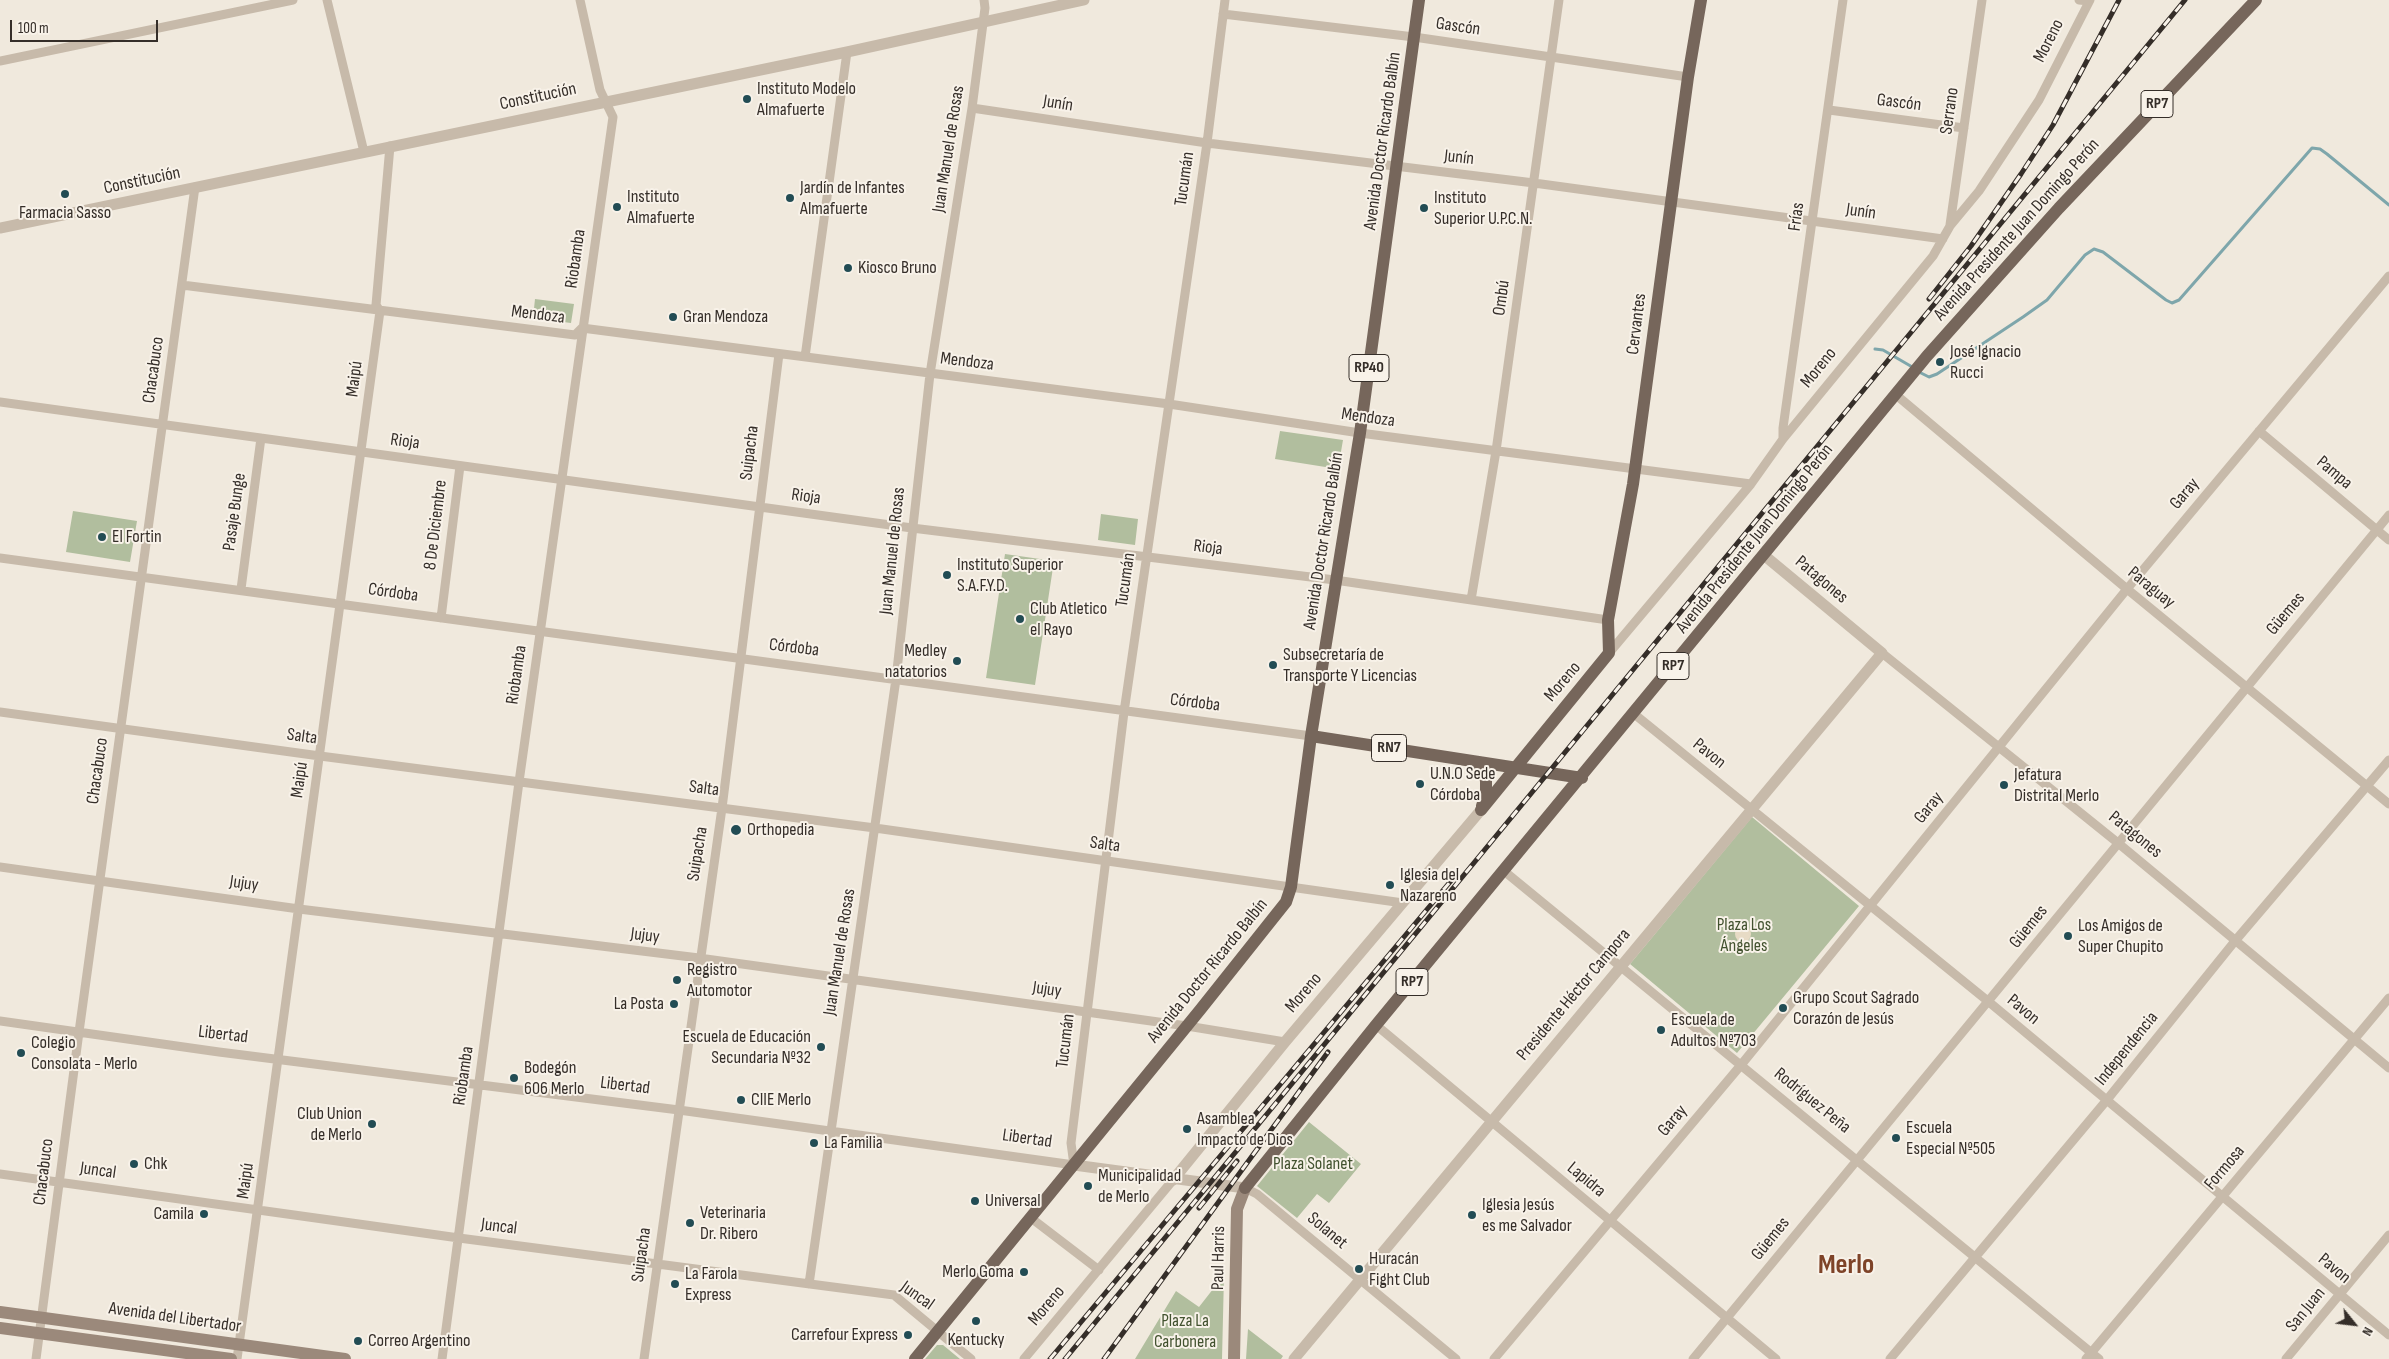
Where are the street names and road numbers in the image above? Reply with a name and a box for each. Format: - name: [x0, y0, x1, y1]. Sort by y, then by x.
- street label: Gascón: [1434, 13, 1482, 41]
- street label: Moreno: [2029, 16, 2069, 66]
- street label: Avenida Doctor Ricardo Balbín: [1360, 51, 1406, 231]
- street label: Constitución: [498, 78, 578, 116]
- street label: Juan Manuel de Rosas: [928, 84, 970, 214]
- street label: Serrano: [1936, 86, 1964, 136]
- street label: Gascón: [1876, 90, 1922, 116]
- road number: RP7: [2141, 90, 2173, 118]
- street label: Junín: [1042, 91, 1074, 117]
- street label: Avenida Presidente Juan Domingo Perón: [1930, 135, 2104, 325]
- street label: Junín: [1443, 146, 1475, 170]
- street label: Tucumán: [1171, 151, 1199, 207]
- street label: Constitución: [102, 162, 182, 200]
- street label: Junín: [1845, 199, 1877, 225]
- street label: Frías: [1784, 201, 1810, 233]
- street label: Riobamba: [561, 228, 591, 290]
- street label: Ombú: [1489, 279, 1515, 317]
- street label: Cervantes: [1623, 292, 1651, 356]
- street label: Mendoza: [510, 301, 566, 329]
- street label: Chacabuco: [139, 335, 169, 405]
- street label: Moreno: [1796, 344, 1842, 392]
- street label: Mendoza: [939, 348, 995, 376]
- road number: RP40: [1349, 354, 1389, 382]
- street label: Maipú: [342, 360, 368, 398]
- street label: Mendoza: [1340, 404, 1396, 432]
- street label: Suipacha: [736, 425, 764, 481]
- street label: Rioja: [389, 429, 421, 455]
- street label: Avenida Presidente Juan Domingo Perón: [1672, 440, 1838, 638]
- street label: Avenida Doctor Ricardo Balbín: [1299, 451, 1349, 631]
- street label: Pampa: [2312, 452, 2356, 494]
- street label: Pasaje Bunge: [219, 472, 251, 552]
- street label: Garay: [2166, 474, 2204, 514]
- street label: 8 De Diciembre: [420, 479, 452, 571]
- street label: Rioja: [790, 484, 822, 510]
- street label: Juan Manuel de Rosas: [876, 486, 910, 616]
- street label: Rioja: [1192, 535, 1224, 561]
- street label: Tucumán: [1112, 552, 1140, 608]
- street label: Patagones: [1790, 552, 1852, 608]
- street label: Paraguay: [2123, 562, 2179, 614]
- street label: Córdoba: [367, 579, 419, 607]
- street label: Güemes: [2262, 588, 2310, 640]
- street label: Córdoba: [768, 634, 820, 662]
- street label: Riobamba: [502, 644, 532, 706]
- road number: RP7: [1657, 652, 1689, 679]
- street label: Moreno: [1540, 658, 1586, 706]
- street label: Córdoba: [1169, 689, 1221, 717]
- street label: Salta: [285, 724, 319, 750]
- road number: RN7: [1372, 734, 1406, 761]
- street label: Pavon: [1688, 734, 1730, 774]
- street label: Chacabuco: [83, 736, 113, 806]
- street label: Maipú: [287, 761, 313, 799]
- street label: Salta: [688, 776, 720, 802]
- street label: Garay: [1910, 788, 1948, 828]
- street label: Patagones: [2104, 807, 2166, 863]
- street label: Suipacha: [683, 825, 713, 883]
- street label: Salta: [1088, 832, 1122, 858]
- street label: Jujuy: [228, 871, 260, 897]
- street label: Juan Manuel de Rosas: [819, 887, 861, 1017]
- street label: Avenida Doctor Ricardo Balbín: [1143, 895, 1273, 1047]
- street label: Güemes: [2005, 901, 2053, 953]
- street label: Jujuy: [629, 924, 661, 948]
- street label: Presidente Héctor Campora: [1513, 925, 1635, 1065]
- street label: Moreno: [1281, 969, 1327, 1017]
- road number: RP7: [1396, 969, 1428, 996]
- street label: Jujuy: [1031, 977, 1063, 1003]
- street label: Pavon: [2002, 990, 2044, 1030]
- street label: Independencia: [2091, 1008, 2163, 1090]
- street label: Tucumán: [1052, 1013, 1080, 1069]
- street label: Libertad: [197, 1021, 249, 1049]
- street label: Riobamba: [449, 1045, 479, 1107]
- street label: Rodríguez Peña: [1769, 1064, 1855, 1138]
- street label: Libertad: [599, 1072, 651, 1100]
- street label: Garay: [1654, 1101, 1692, 1141]
- street label: Libertad: [1001, 1125, 1053, 1153]
- street label: Chacabuco: [29, 1138, 59, 1206]
- street label: Formosa: [2200, 1141, 2250, 1195]
- street label: Juncal: [79, 1158, 117, 1184]
- street label: Lapidra: [1562, 1158, 1610, 1202]
- street label: Maipú: [233, 1162, 259, 1200]
- street label: Solanet: [1303, 1208, 1351, 1254]
- street label: Güemes: [1747, 1213, 1795, 1265]
- street label: Juncal: [480, 1214, 518, 1240]
- street label: Suipacha: [627, 1226, 657, 1284]
- street label: Paul Harris: [1208, 1226, 1230, 1290]
- street label: Pavon: [2313, 1249, 2355, 1289]
- street label: Juncal: [896, 1277, 938, 1315]
- street label: Moreno: [1024, 1282, 1070, 1330]
- street label: San Juan: [2282, 1283, 2330, 1337]
- street label: Avenida del Libertador: [107, 1298, 243, 1338]

